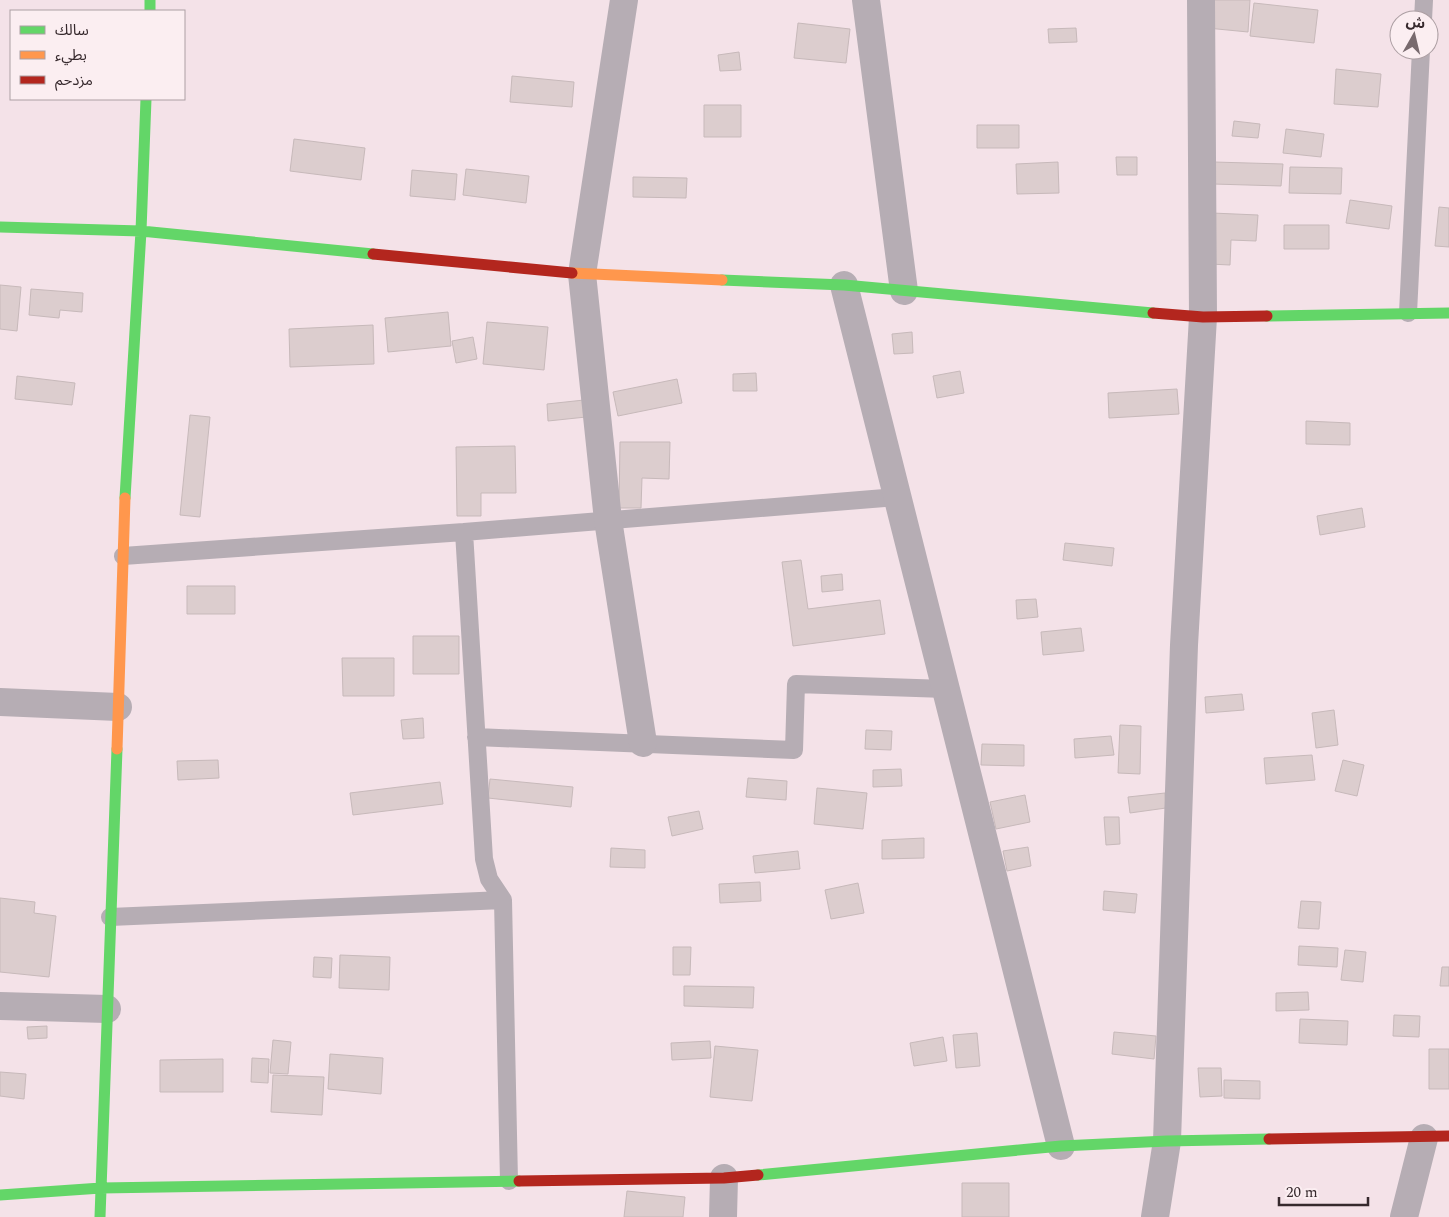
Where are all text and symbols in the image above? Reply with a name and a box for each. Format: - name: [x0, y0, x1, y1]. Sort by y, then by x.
- legend: [10, 10, 185, 100]
- north arrow: [1389, 10, 1439, 60]
- text: ش: [1405, 11, 1427, 34]
- text: سالك: [55, 19, 89, 42]
- text: بطيء: [55, 44, 87, 67]
- text: مزدحم: [55, 69, 93, 92]
- scale bar: [1279, 1174, 1368, 1206]
- text: 20 m: [1286, 1181, 1318, 1204]

